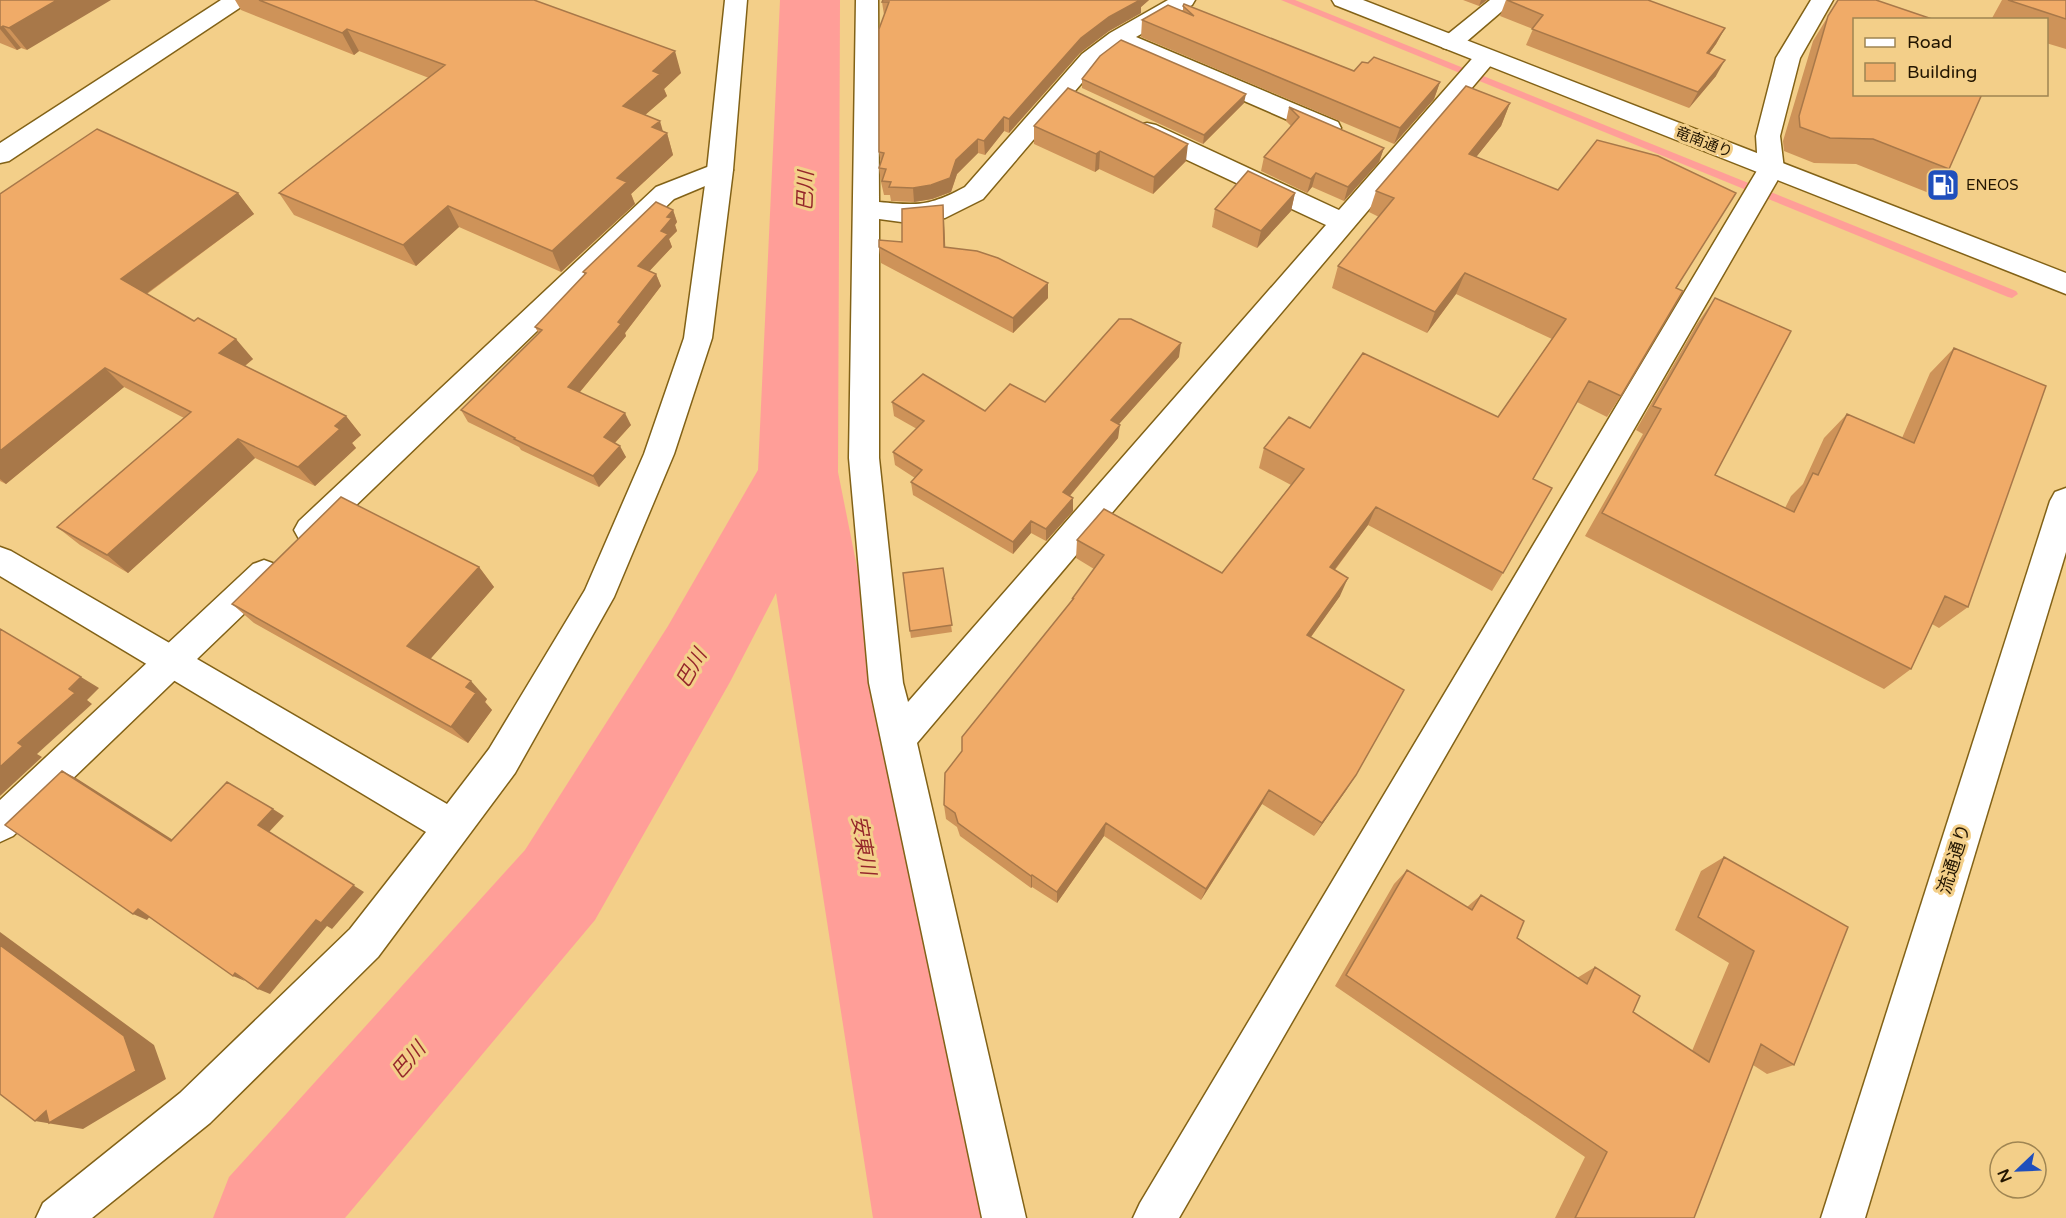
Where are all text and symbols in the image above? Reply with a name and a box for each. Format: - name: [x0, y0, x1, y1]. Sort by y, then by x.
- legend: [1853, 18, 2048, 96]
- text: Road: [1907, 31, 1952, 53]
- text: Building: [1907, 61, 1977, 83]
- street label: 竜南通り: [1673, 123, 1735, 161]
- fuel station icon: ENEOS: [1925, 167, 1961, 203]
- water label: 巴川: [793, 169, 819, 211]
- place label: ENEOS: [1966, 176, 2019, 194]
- water label: 巴川: [671, 643, 713, 692]
- water label: 安東川: [846, 814, 880, 879]
- street label: 流通通り: [1933, 821, 1975, 897]
- water label: 巴川: [387, 1036, 432, 1084]
- north arrow: [1988, 1140, 2048, 1200]
- text: N: [1993, 1166, 2017, 1185]

